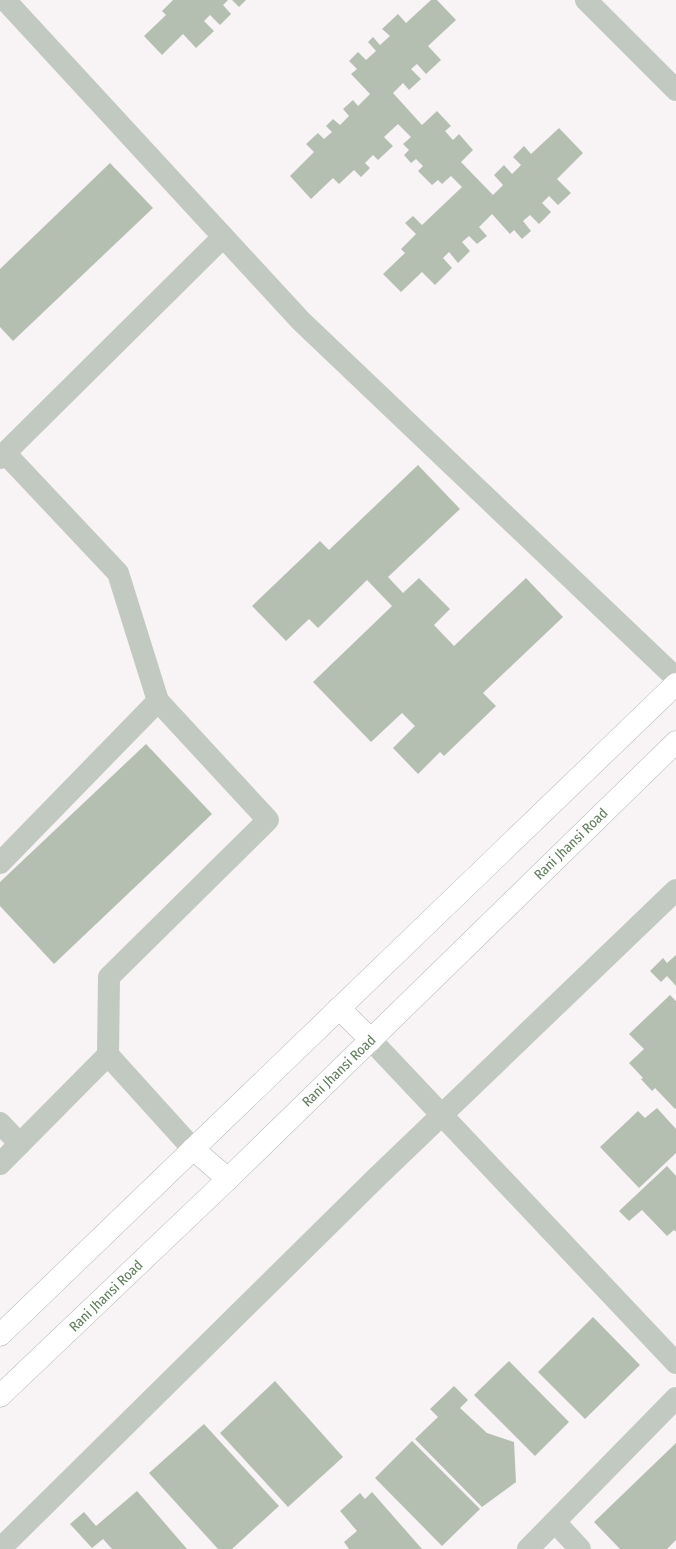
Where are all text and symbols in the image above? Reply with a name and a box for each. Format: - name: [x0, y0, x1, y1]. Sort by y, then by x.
- street label: Rani Jhansi Road: [531, 805, 611, 883]
- street label: Rani Jhansi Road: [299, 1032, 379, 1110]
- street label: Rani Jhansi Road: [66, 1257, 146, 1335]

